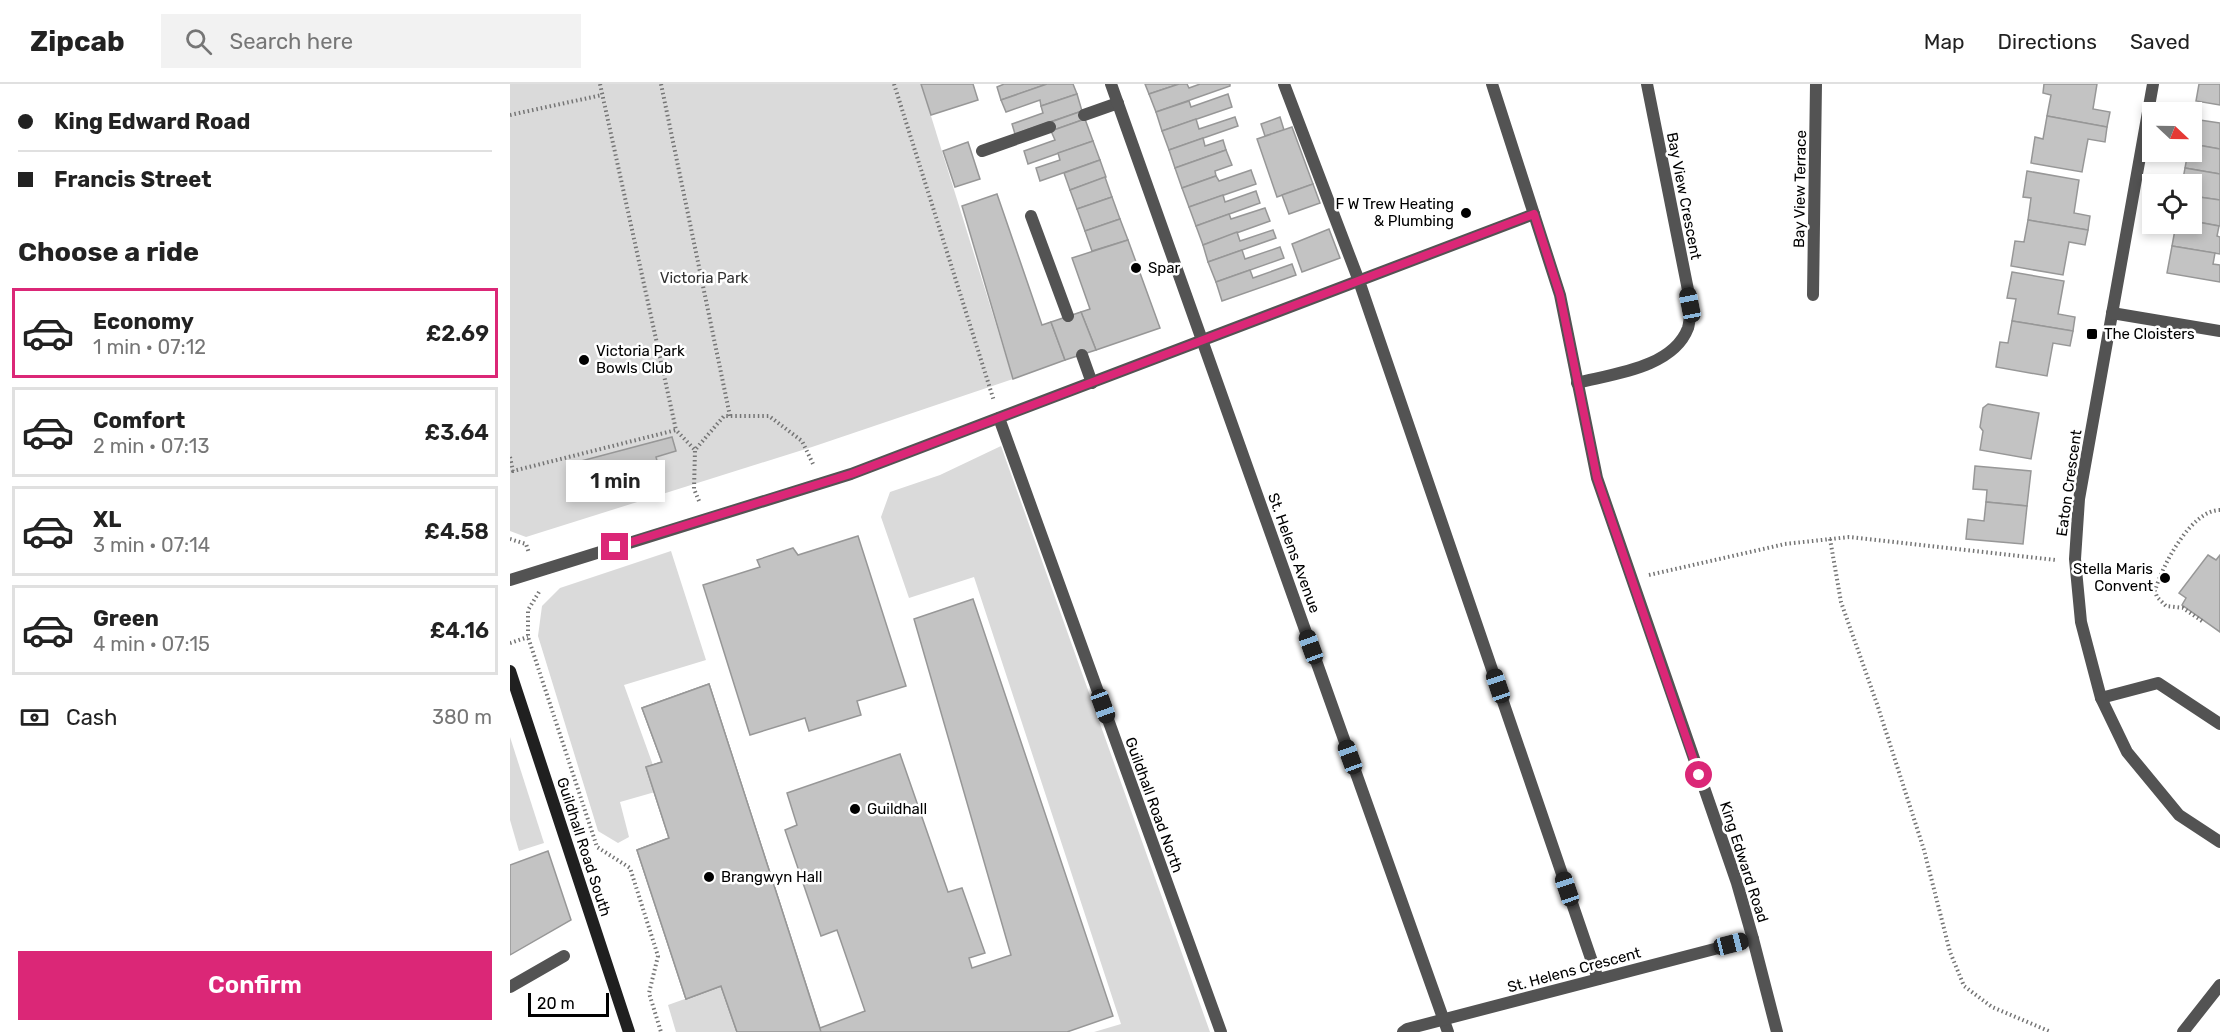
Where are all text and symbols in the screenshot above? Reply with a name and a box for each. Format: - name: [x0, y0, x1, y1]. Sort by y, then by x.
- search box: [161, 14, 581, 68]
- text: Zipcab: [30, 25, 125, 58]
- icon: search: [182, 25, 215, 58]
- text: Search here: [230, 28, 353, 55]
- text: Map: [1924, 29, 1965, 54]
- text: Directions: [1998, 29, 2097, 54]
- text: Saved: [2130, 29, 2190, 54]
- north arrow: [2142, 102, 2202, 162]
- map controls: [2142, 102, 2202, 234]
- text: King Edward Road: [54, 108, 250, 135]
- street label: Bay View Terrace: [1790, 130, 1810, 248]
- street label: Bay View Crescent: [1663, 131, 1705, 261]
- text: Francis Street: [54, 166, 212, 193]
- button: locate: [2142, 174, 2202, 234]
- place label: F W Trew Heating & Plumbing: [1336, 195, 1454, 230]
- marker: F W Trew Heating & Plumbing: [1459, 206, 1473, 220]
- text: Choose a ride: [18, 236, 199, 268]
- place label: Spar: [1148, 259, 1181, 277]
- marker: Spar: [1129, 261, 1143, 275]
- park label: Victoria Park: [660, 269, 749, 287]
- car: [1678, 286, 1702, 324]
- icon: car: [21, 306, 75, 360]
- text: Economy: [93, 308, 194, 335]
- text: £2.69: [426, 320, 489, 347]
- place label: The Cloisters: [2104, 325, 2195, 343]
- marker: The Cloisters: [2085, 327, 2099, 341]
- text: 1 min · 07:12: [93, 335, 206, 359]
- place label: Victoria Park Bowls Club: [596, 342, 685, 377]
- marker: Victoria Park Bowls Club: [577, 353, 591, 367]
- icon: car: [21, 405, 75, 459]
- text: Comfort: [93, 407, 185, 434]
- text: £3.64: [425, 419, 489, 446]
- street label: Eaton Crescent: [2053, 428, 2085, 538]
- text: 2 min · 07:13: [93, 434, 209, 458]
- callout: 1 min: [566, 460, 664, 502]
- text: 1 min: [590, 469, 641, 493]
- street label: St. Helens Avenue: [1264, 491, 1324, 615]
- icon: car: [21, 504, 75, 558]
- text: XL: [93, 506, 121, 533]
- text: £4.58: [424, 518, 489, 545]
- text: 3 min · 07:14: [93, 533, 210, 557]
- route end: [601, 533, 628, 560]
- place label: Stella Maris Convent: [2073, 560, 2153, 595]
- marker: Stella Maris Convent: [2158, 571, 2172, 585]
- icon: car: [21, 603, 75, 657]
- text: Green: [93, 605, 159, 632]
- text: £4.16: [430, 617, 489, 644]
- car: [1296, 627, 1326, 667]
- text: 4 min · 07:15: [93, 632, 210, 656]
- car: [1484, 666, 1512, 706]
- car: [1088, 686, 1118, 726]
- icon: cash: [18, 701, 51, 734]
- text: Cash: [66, 704, 117, 731]
- text: 380 m: [432, 705, 492, 729]
- street label: Guildhall Road North: [1121, 735, 1187, 875]
- car: [1335, 737, 1365, 777]
- route start: [1685, 761, 1712, 788]
- street label: Guildhall Road South: [553, 775, 615, 919]
- street label: King Edward Road: [1716, 799, 1772, 925]
- place label: Guildhall: [867, 800, 927, 818]
- marker: Guildhall: [848, 802, 862, 816]
- place label: Brangwyn Hall: [721, 868, 822, 886]
- car: [1553, 869, 1581, 909]
- marker: Brangwyn Hall: [702, 870, 716, 884]
- car: [1711, 931, 1751, 957]
- street label: St. Helens Crescent: [1505, 943, 1643, 996]
- button: Confirm: [18, 951, 492, 1020]
- scale bar: [528, 990, 609, 1018]
- text: 20 m: [537, 994, 575, 1013]

